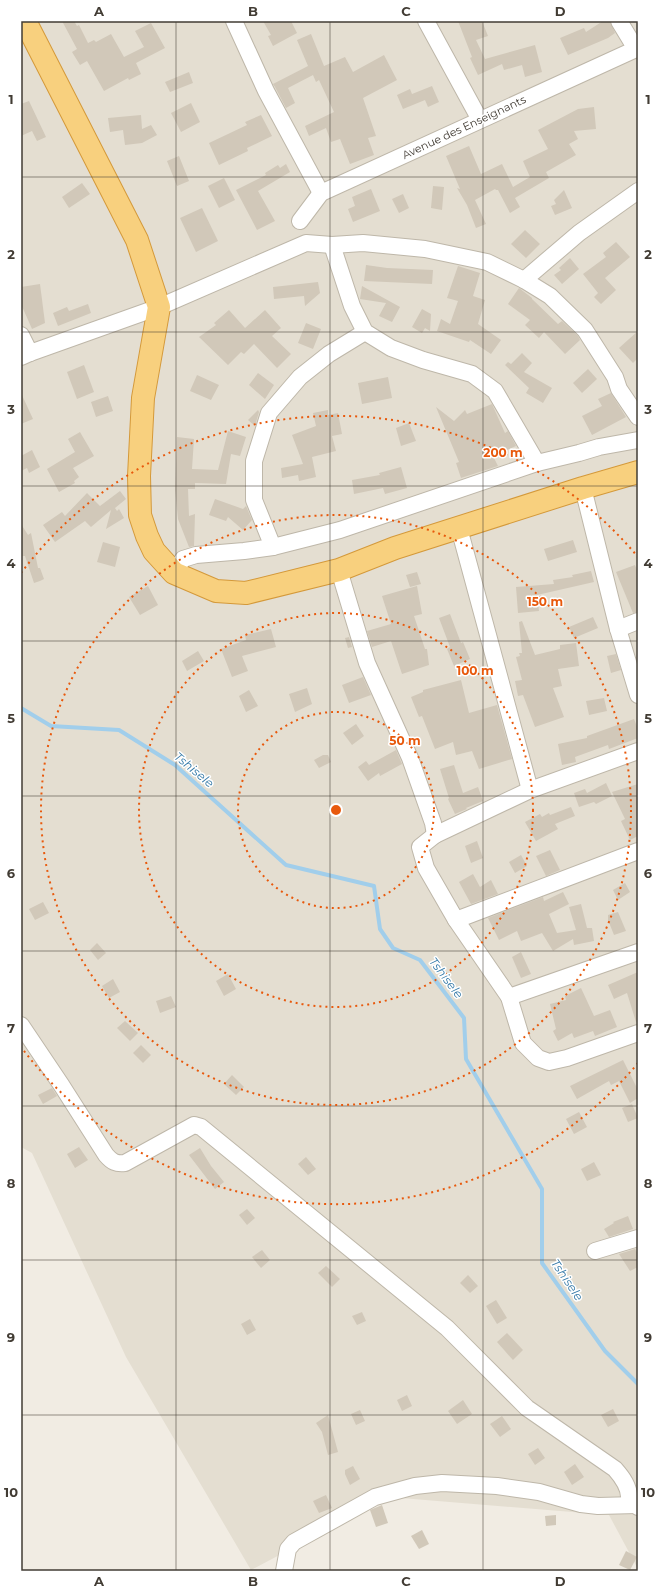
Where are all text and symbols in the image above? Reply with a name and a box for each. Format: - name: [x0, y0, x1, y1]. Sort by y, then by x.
- text: A: [93, 3, 105, 19]
- text: B: [248, 3, 258, 19]
- text: C: [401, 3, 411, 19]
- text: D: [555, 3, 566, 19]
- text: 1: [8, 91, 14, 107]
- text: 1: [645, 91, 651, 107]
- street label: Avenue des Enseignants: [400, 92, 529, 162]
- text: 2: [7, 246, 15, 262]
- text: 2: [644, 246, 652, 262]
- text: 3: [6, 401, 15, 417]
- text: 3: [643, 401, 652, 417]
- text: 200 m: [483, 445, 523, 460]
- text: 4: [7, 555, 16, 571]
- text: 4: [644, 555, 653, 571]
- text: 150 m: [527, 594, 563, 609]
- text: 100 m: [457, 663, 493, 678]
- text: 5: [7, 710, 15, 726]
- text: 5: [644, 710, 652, 726]
- text: 50 m: [389, 733, 421, 748]
- water label: Tshisele: [171, 749, 217, 791]
- centre of rings: [329, 803, 343, 817]
- text: 6: [7, 865, 16, 881]
- text: 6: [644, 865, 653, 881]
- water label: Tshisele: [426, 954, 467, 1001]
- text: 7: [7, 1020, 15, 1036]
- text: 7: [644, 1020, 652, 1036]
- text: 8: [7, 1175, 16, 1191]
- text: 8: [644, 1175, 653, 1191]
- water label: Tshisele: [548, 1256, 587, 1303]
- text: 9: [7, 1329, 15, 1345]
- text: 9: [644, 1329, 652, 1345]
- text: 10: [4, 1484, 18, 1500]
- text: 10: [641, 1484, 655, 1500]
- text: A: [93, 1573, 105, 1589]
- text: B: [248, 1573, 258, 1589]
- text: C: [401, 1573, 411, 1589]
- text: D: [555, 1573, 566, 1589]

